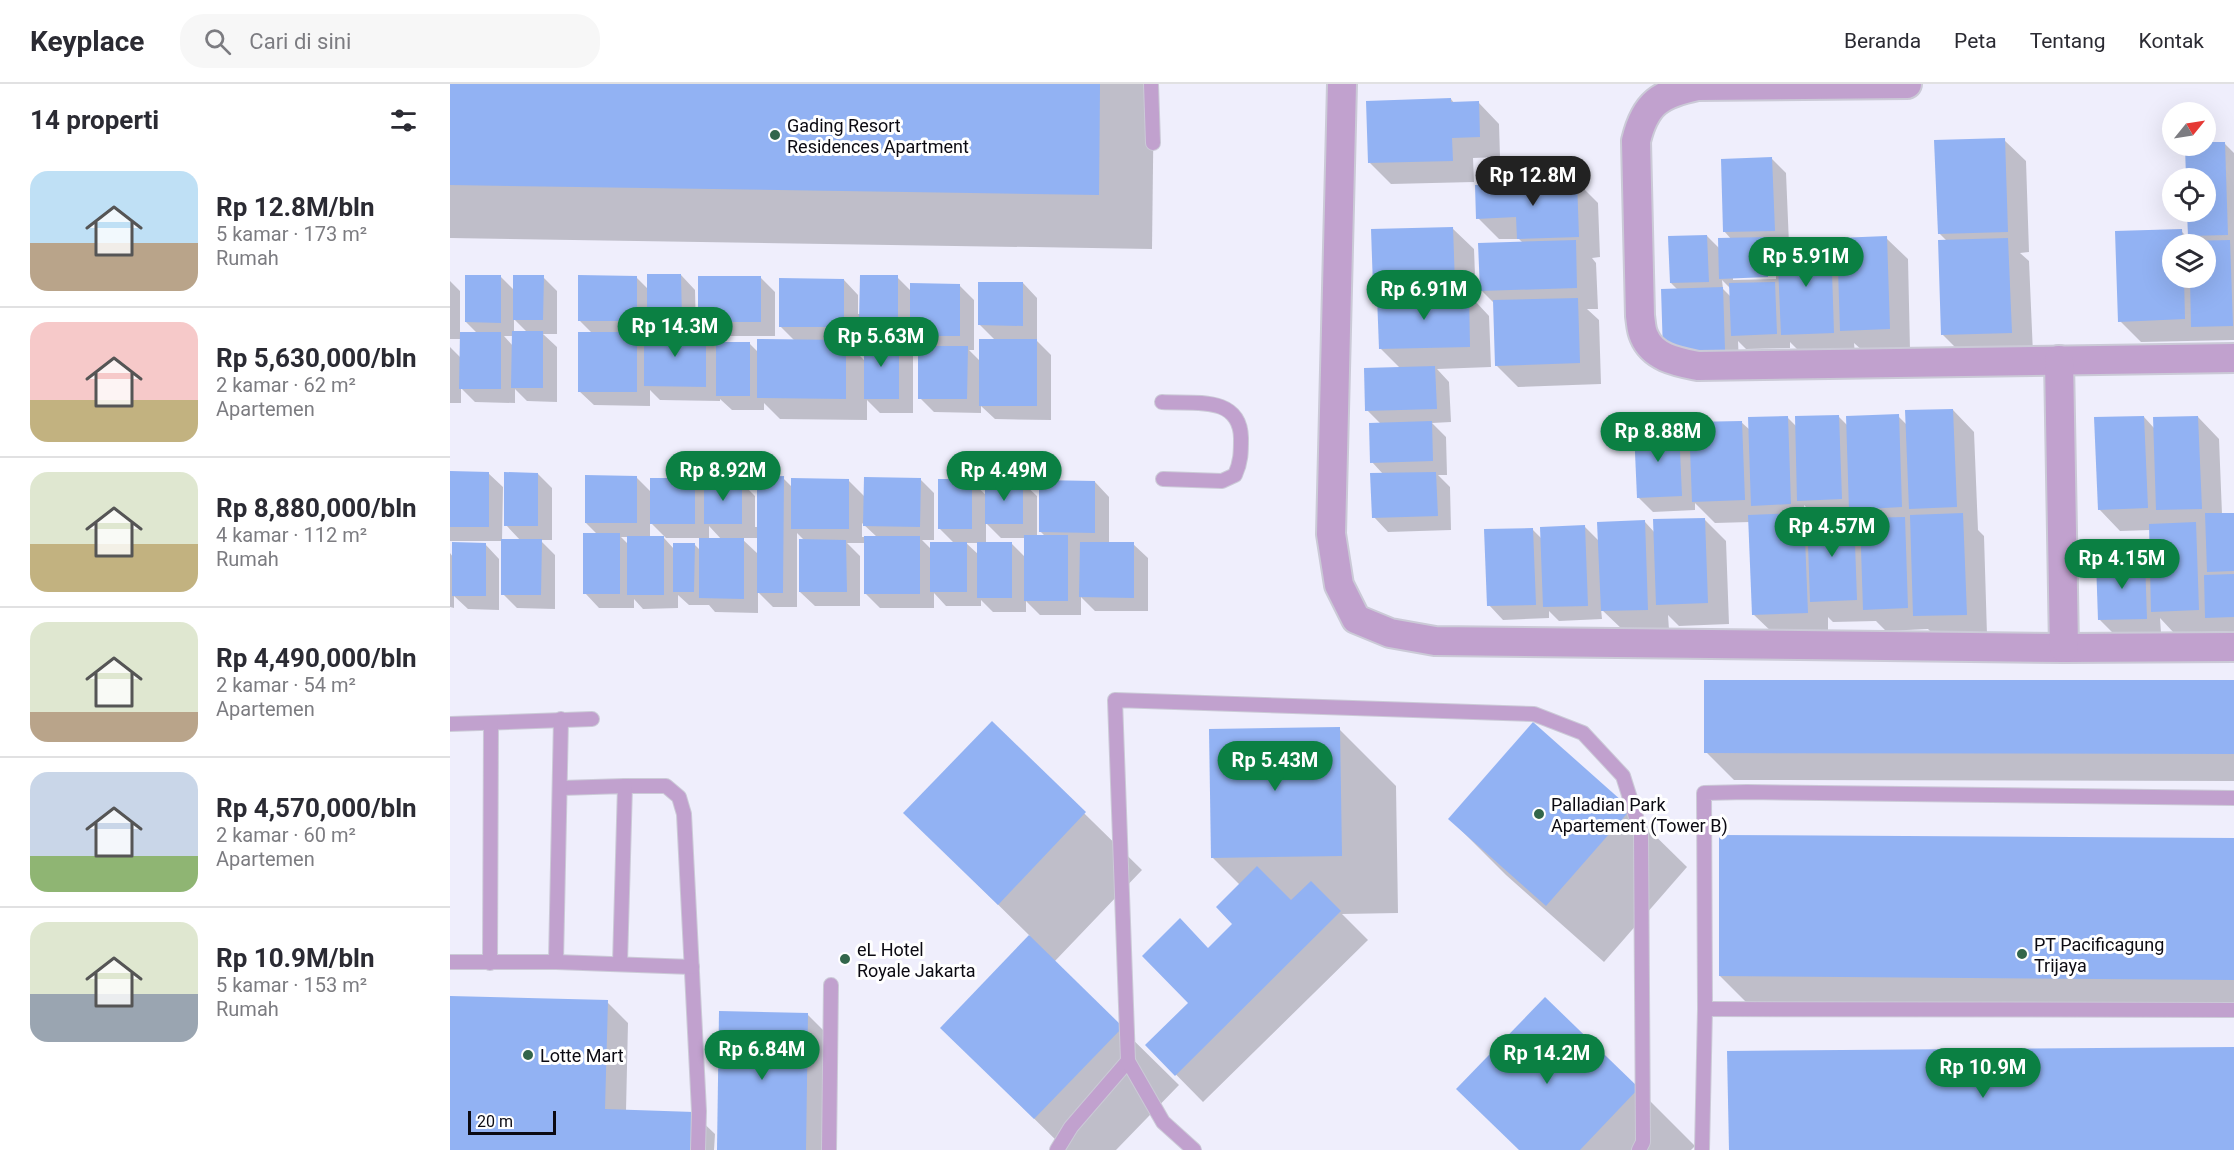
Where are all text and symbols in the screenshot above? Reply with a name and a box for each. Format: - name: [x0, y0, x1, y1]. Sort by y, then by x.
- search box: [180, 14, 600, 68]
- text: Keyplace: [30, 25, 144, 58]
- icon: search: [201, 25, 234, 58]
- text: Cari di sini: [249, 29, 351, 54]
- text: Beranda: [1844, 29, 1921, 53]
- text: Peta: [1954, 29, 1997, 53]
- text: Tentang: [2030, 29, 2106, 53]
- text: Kontak: [2139, 29, 2204, 53]
- north arrow: [2162, 102, 2216, 156]
- map controls: [2162, 102, 2216, 288]
- icon: filters: [387, 104, 420, 137]
- text: 14 properti: [30, 105, 159, 135]
- place label: Gading Resort Residences Apartment: [787, 115, 969, 157]
- marker: Gading Resort Residences Apartment: [768, 128, 782, 142]
- pin: Rp 12.8M: [1471, 156, 1595, 207]
- text: Rp 12.8M: [1490, 163, 1576, 187]
- button: locate: [2162, 168, 2216, 222]
- text: Rp 12.8M/bln: [216, 192, 375, 222]
- icon: home: [78, 195, 150, 267]
- text: 5 kamar · 173 m²: [216, 222, 367, 246]
- button: layers: [2162, 234, 2216, 288]
- pin: Rp 5.91M: [1744, 237, 1868, 288]
- text: Rp 5.91M: [1763, 244, 1849, 268]
- text: Rumah: [216, 246, 279, 270]
- pin: Rp 6.91M: [1362, 270, 1486, 321]
- text: Rp 6.91M: [1381, 277, 1467, 301]
- pin: Rp 14.3M: [613, 307, 737, 358]
- text: Rp 14.3M: [632, 314, 718, 338]
- pin: Rp 5.63M: [819, 317, 943, 368]
- text: Rp 5.63M: [838, 324, 924, 348]
- text: Rp 5,630,000/bln: [216, 343, 417, 373]
- icon: home: [78, 346, 150, 418]
- text: 2 kamar · 62 m²: [216, 373, 356, 397]
- text: Apartemen: [216, 397, 315, 421]
- pin: Rp 8.88M: [1596, 412, 1720, 463]
- text: Rp 8.88M: [1615, 419, 1701, 443]
- pin: Rp 8.92M: [661, 451, 785, 502]
- pin: Rp 4.49M: [942, 451, 1066, 502]
- text: Rp 8.92M: [680, 458, 766, 482]
- text: Rp 4.49M: [961, 458, 1047, 482]
- text: Rp 8,880,000/bln: [216, 493, 417, 523]
- icon: home: [78, 496, 150, 568]
- pin: Rp 4.57M: [1770, 507, 1894, 558]
- text: Rp 4.57M: [1789, 514, 1875, 538]
- text: 4 kamar · 112 m²: [216, 523, 367, 547]
- pin: Rp 4.15M: [2060, 539, 2184, 590]
- text: Rp 4.15M: [2079, 546, 2165, 570]
- text: Rumah: [216, 547, 279, 571]
- text: Rp 4,490,000/bln: [216, 643, 417, 673]
- icon: home: [78, 646, 150, 718]
- text: 2 kamar · 54 m²: [216, 673, 356, 697]
- text: Apartemen: [216, 697, 315, 721]
- pin: Rp 5.43M: [1213, 741, 1337, 792]
- text: Rp 5.43M: [1232, 748, 1318, 772]
- text: Rp 4,570,000/bln: [216, 793, 417, 823]
- place label: Palladian Park Apartement (Tower B): [1551, 794, 1728, 837]
- icon: home: [78, 796, 150, 868]
- marker: Palladian Park Apartement (Tower B): [1532, 807, 1546, 821]
- text: 2 kamar · 60 m²: [216, 823, 356, 847]
- text: Apartemen: [216, 847, 315, 871]
- place label: PT Pacificagung Trijaya: [2034, 934, 2164, 976]
- place label: eL Hotel Royale Jakarta: [857, 939, 976, 981]
- text: Rp 10.9M/bln: [216, 943, 375, 973]
- icon: home: [78, 946, 150, 1018]
- marker: PT Pacificagung Trijaya: [2015, 947, 2029, 961]
- marker: eL Hotel Royale Jakarta: [838, 952, 852, 966]
- text: 5 kamar · 153 m²: [216, 973, 367, 997]
- text: Rumah: [216, 997, 279, 1021]
- pin: Rp 6.84M: [700, 1030, 824, 1081]
- pin: Rp 14.2M: [1485, 1034, 1609, 1085]
- text: Rp 6.84M: [719, 1037, 805, 1061]
- text: Rp 14.2M: [1504, 1041, 1590, 1065]
- place label: Lotte Mart: [540, 1045, 624, 1066]
- marker: Lotte Mart: [521, 1048, 535, 1062]
- pin: Rp 10.9M: [1921, 1048, 2045, 1099]
- text: Rp 10.9M: [1940, 1055, 2026, 1079]
- scale bar: [468, 1108, 556, 1136]
- text: 20 m: [477, 1112, 513, 1131]

